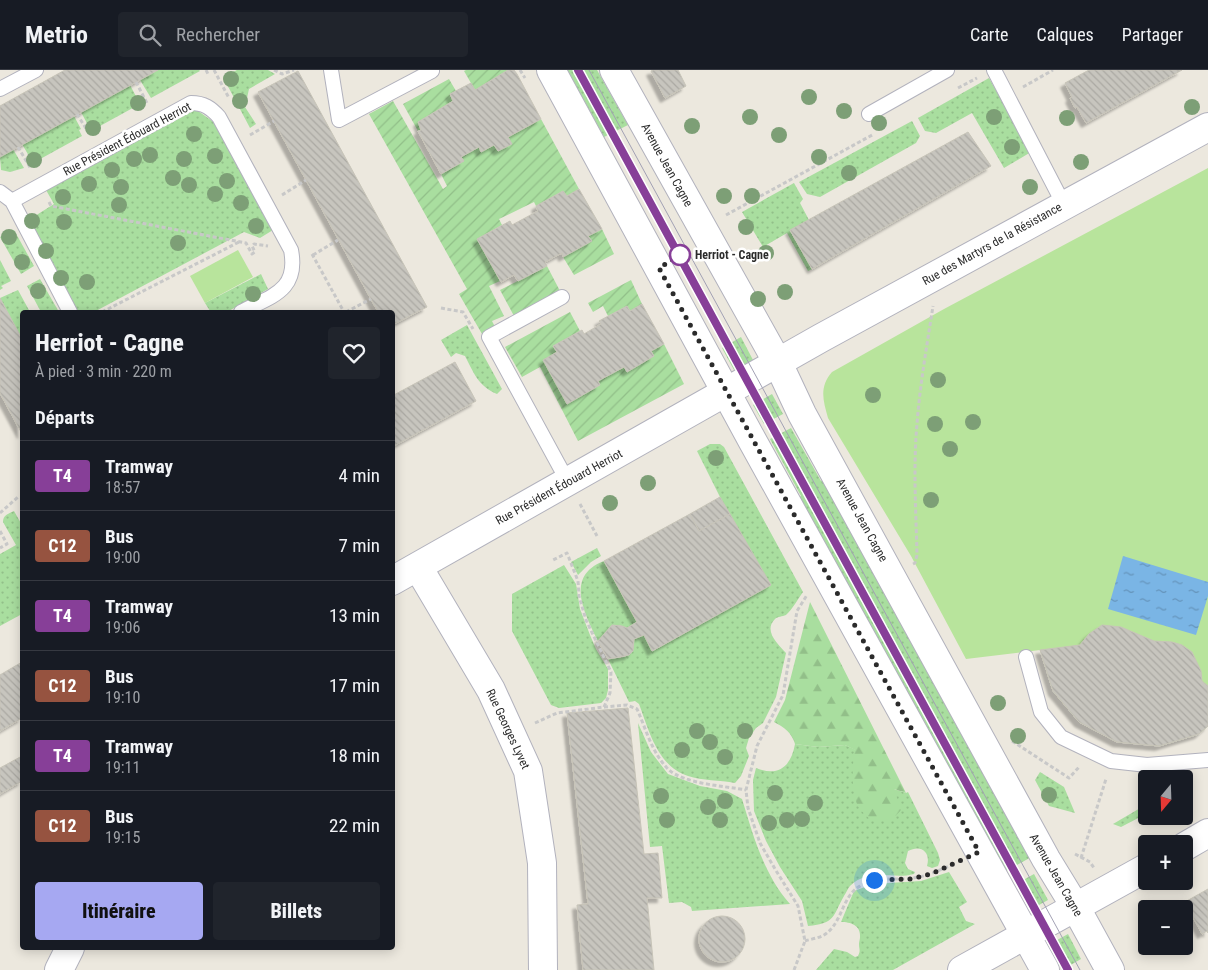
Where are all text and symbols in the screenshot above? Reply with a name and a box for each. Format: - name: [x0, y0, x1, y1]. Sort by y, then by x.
- search box: [118, 12, 468, 57]
- text: Metrio: [25, 21, 88, 49]
- icon: search: [136, 21, 164, 49]
- text: Rechercher: [176, 23, 260, 46]
- text: Carte: [970, 24, 1009, 45]
- text: Calques: [1037, 24, 1094, 45]
- text: Partager: [1122, 24, 1183, 45]
- street label: Rue Président Édouard Herriot: [60, 98, 194, 179]
- street label: Avenue Jean Cagne: [638, 121, 696, 209]
- street label: Rue des Martyrs de la Résistance: [920, 200, 1064, 288]
- marker: Herriot - Cagne: [669, 244, 691, 266]
- place label: Herriot - Cagne: [695, 248, 769, 262]
- button: heart: [328, 327, 380, 379]
- text: Herriot - Cagne: [35, 329, 184, 357]
- text: À pied · 3 min · 220 m: [35, 362, 172, 381]
- text: Départs: [35, 406, 94, 429]
- street label: Rue Président Édouard Herriot: [493, 445, 625, 528]
- text: Tramway: [105, 455, 173, 478]
- text: 4 min: [338, 464, 380, 487]
- text: T4: [53, 465, 72, 486]
- street label: Avenue Jean Cagne: [833, 476, 891, 564]
- text: 18:57: [105, 478, 140, 497]
- text: Bus: [105, 525, 134, 548]
- text: 7 min: [338, 534, 380, 557]
- text: C12: [48, 535, 77, 556]
- text: 19:00: [105, 548, 140, 567]
- text: Tramway: [105, 595, 173, 618]
- text: 13 min: [329, 604, 380, 627]
- text: T4: [53, 605, 72, 626]
- text: 19:06: [105, 618, 140, 637]
- text: Bus: [105, 665, 134, 688]
- text: 17 min: [329, 674, 380, 697]
- text: C12: [48, 675, 77, 696]
- street label: Rue Georges Lyvet: [483, 687, 533, 772]
- text: 19:10: [105, 688, 140, 707]
- text: Tramway: [105, 735, 173, 758]
- text: 18 min: [329, 744, 380, 767]
- text: T4: [53, 745, 72, 766]
- text: 19:11: [105, 758, 140, 777]
- north arrow: [1138, 770, 1192, 825]
- map controls: [1138, 770, 1193, 955]
- text: Bus: [105, 805, 134, 828]
- text: 22 min: [329, 814, 380, 837]
- text: C12: [48, 815, 77, 836]
- text: 19:15: [105, 828, 140, 847]
- street label: Avenue Jean Cagne: [1027, 831, 1085, 919]
- button: +: [1138, 835, 1193, 890]
- your location: [862, 868, 887, 893]
- button: Itinéraire: [35, 882, 203, 940]
- button: Billets: [213, 882, 380, 940]
- button: −: [1138, 900, 1193, 955]

